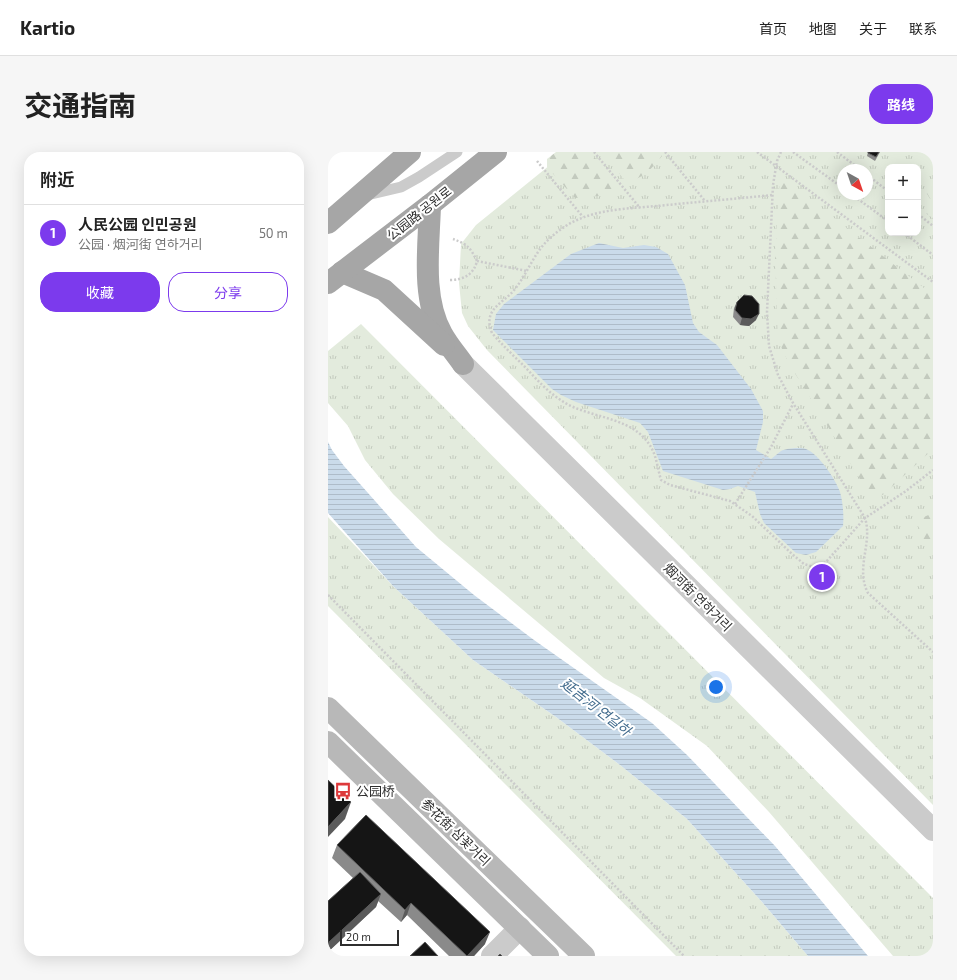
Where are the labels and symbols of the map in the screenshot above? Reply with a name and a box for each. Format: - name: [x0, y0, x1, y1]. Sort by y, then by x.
- north arrow: [837, 164, 873, 200]
- street label: 公园路 공원로: [383, 183, 455, 243]
- street label: 烟河街 연하거리: [661, 560, 735, 634]
- pin: 1: [809, 562, 835, 592]
- water label: 延吉河 연길하: [558, 674, 636, 740]
- your location: [706, 677, 726, 697]
- bus stop icon: 公园桥: [333, 781, 353, 801]
- place label: 公园桥: [356, 783, 395, 799]
- street label: 参花街 삼꽃거리: [418, 795, 494, 869]
- scale bar: [340, 928, 399, 947]

